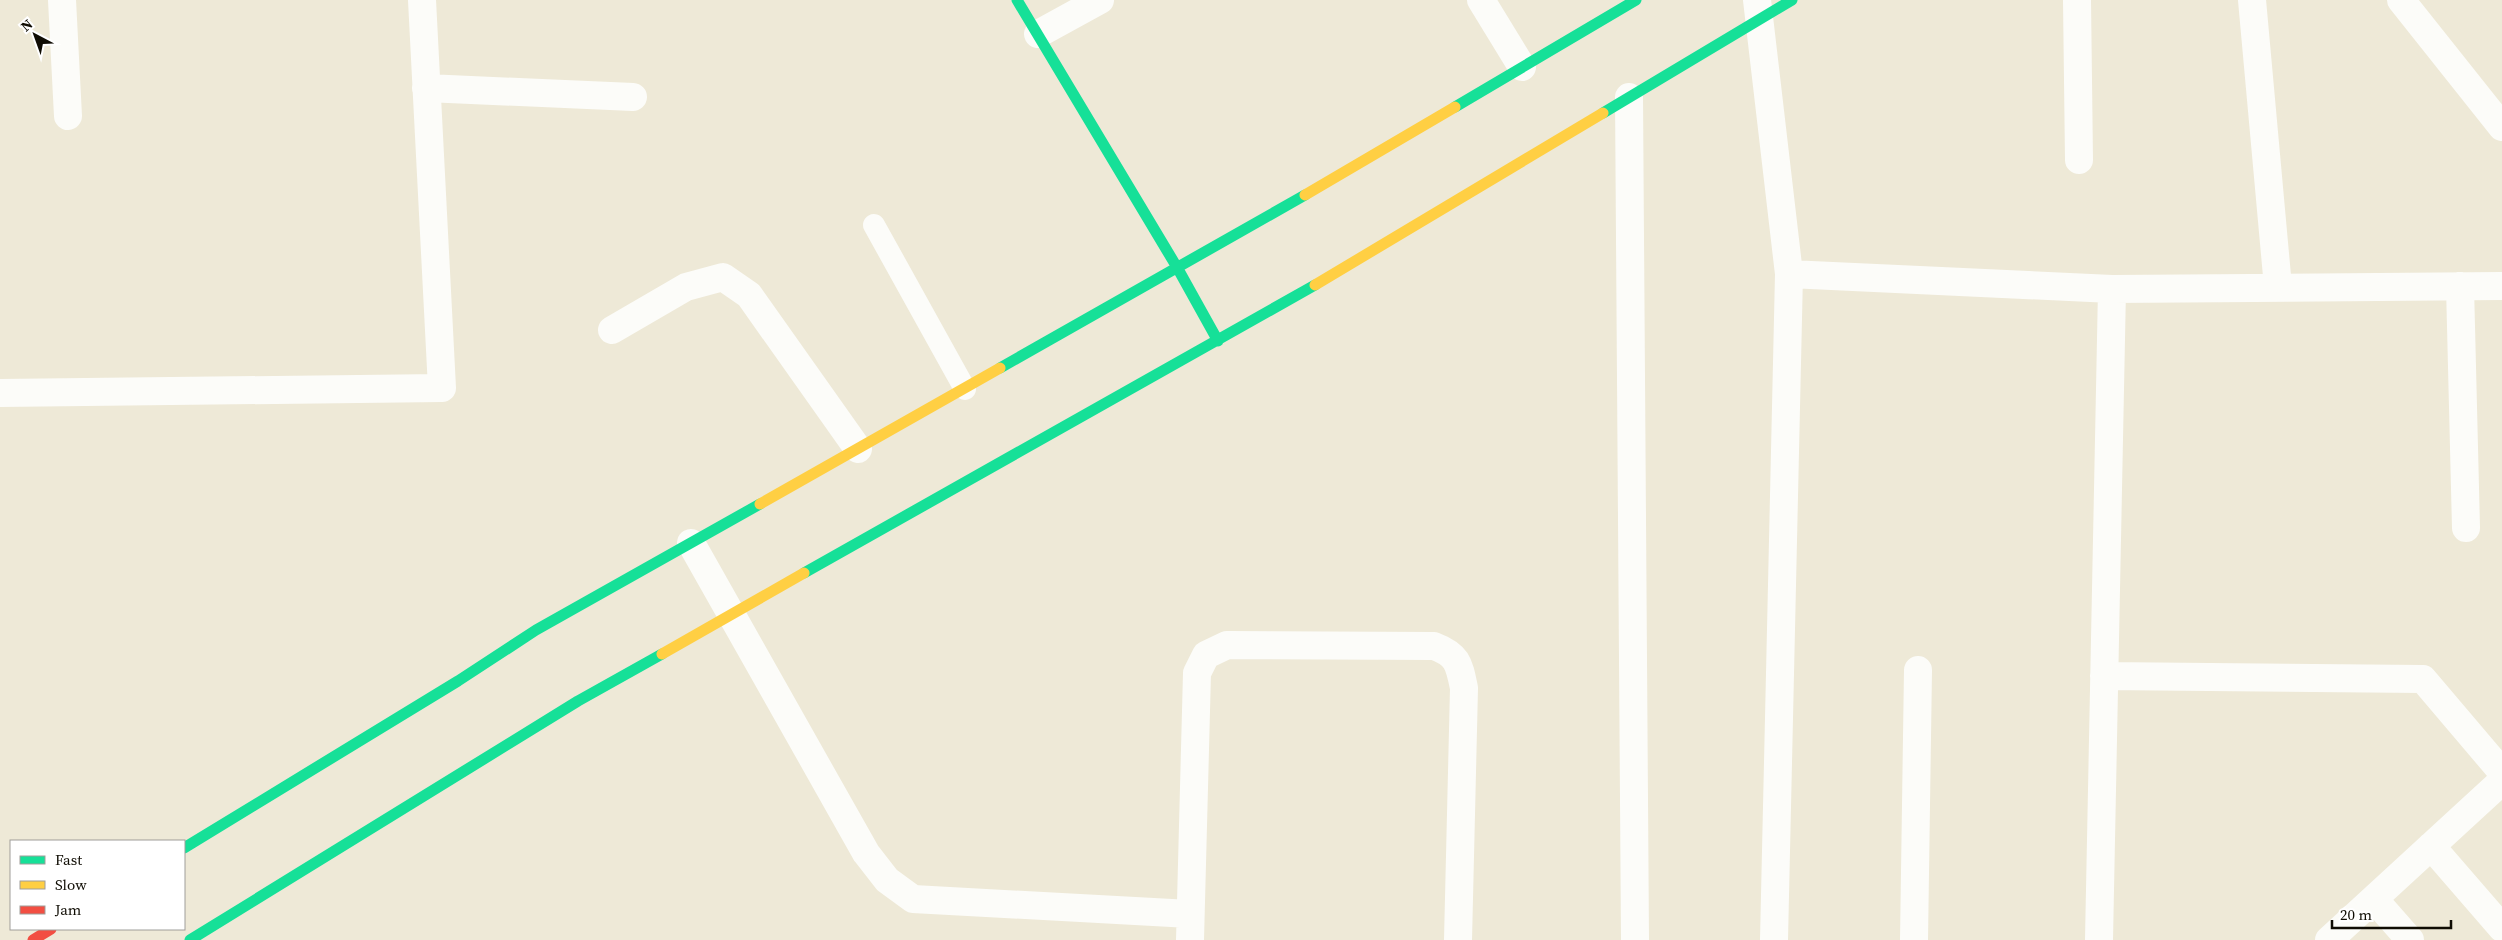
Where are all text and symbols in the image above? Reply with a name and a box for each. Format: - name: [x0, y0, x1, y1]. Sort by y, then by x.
- north arrow: [10, 10, 60, 60]
- text: N: [16, 14, 37, 36]
- legend: [10, 840, 185, 930]
- text: Fast: [55, 849, 82, 870]
- text: Slow: [55, 874, 87, 895]
- scale bar: [2332, 898, 2451, 930]
- text: Jam: [54, 899, 82, 920]
- text: 20 m: [2340, 904, 2372, 925]

